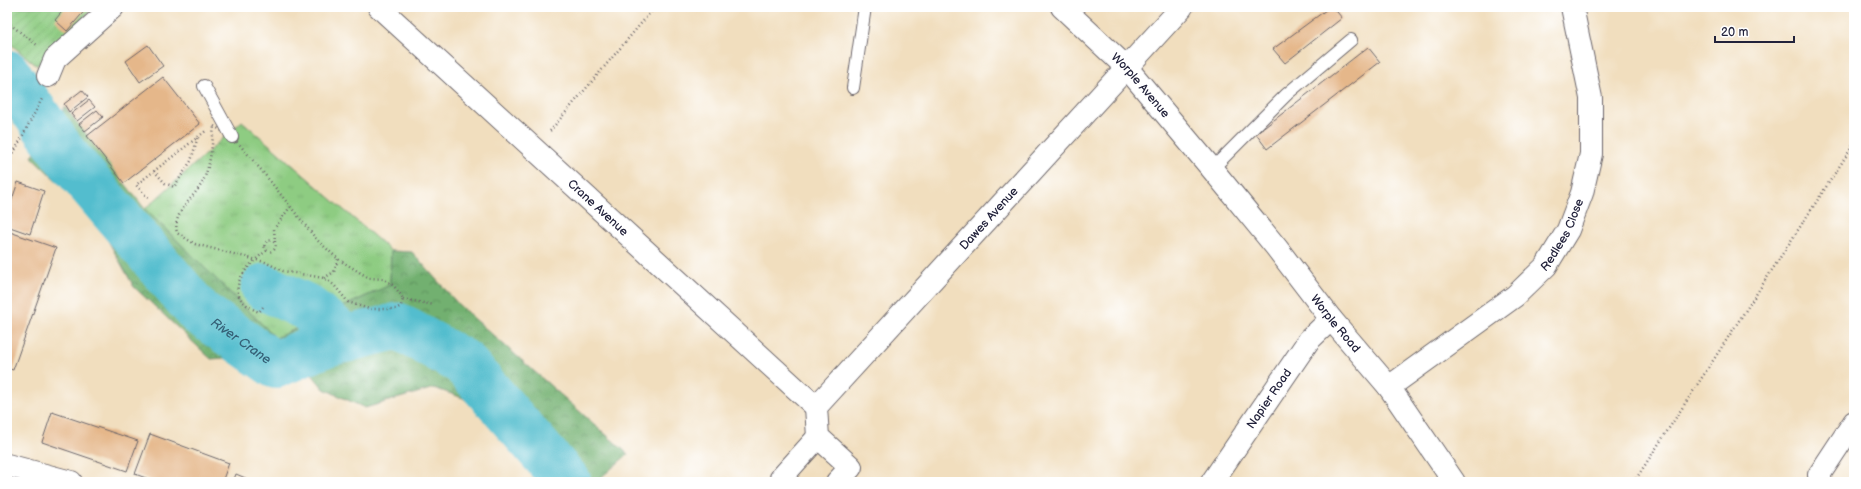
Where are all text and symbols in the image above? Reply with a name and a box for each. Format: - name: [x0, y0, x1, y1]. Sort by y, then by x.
- scale bar: [1715, 18, 1794, 44]
- text: 20 m: [1721, 25, 1748, 40]
- street label: Worple Avenue: [1108, 50, 1173, 121]
- street label: Crane Avenue: [565, 176, 632, 239]
- street label: Dawes Avenue: [956, 184, 1021, 253]
- street label: Redlees Close: [1538, 196, 1587, 274]
- street label: Worple Road: [1308, 292, 1364, 356]
- water label: River Crane: [208, 315, 274, 368]
- street label: Napier Road: [1243, 366, 1295, 431]

